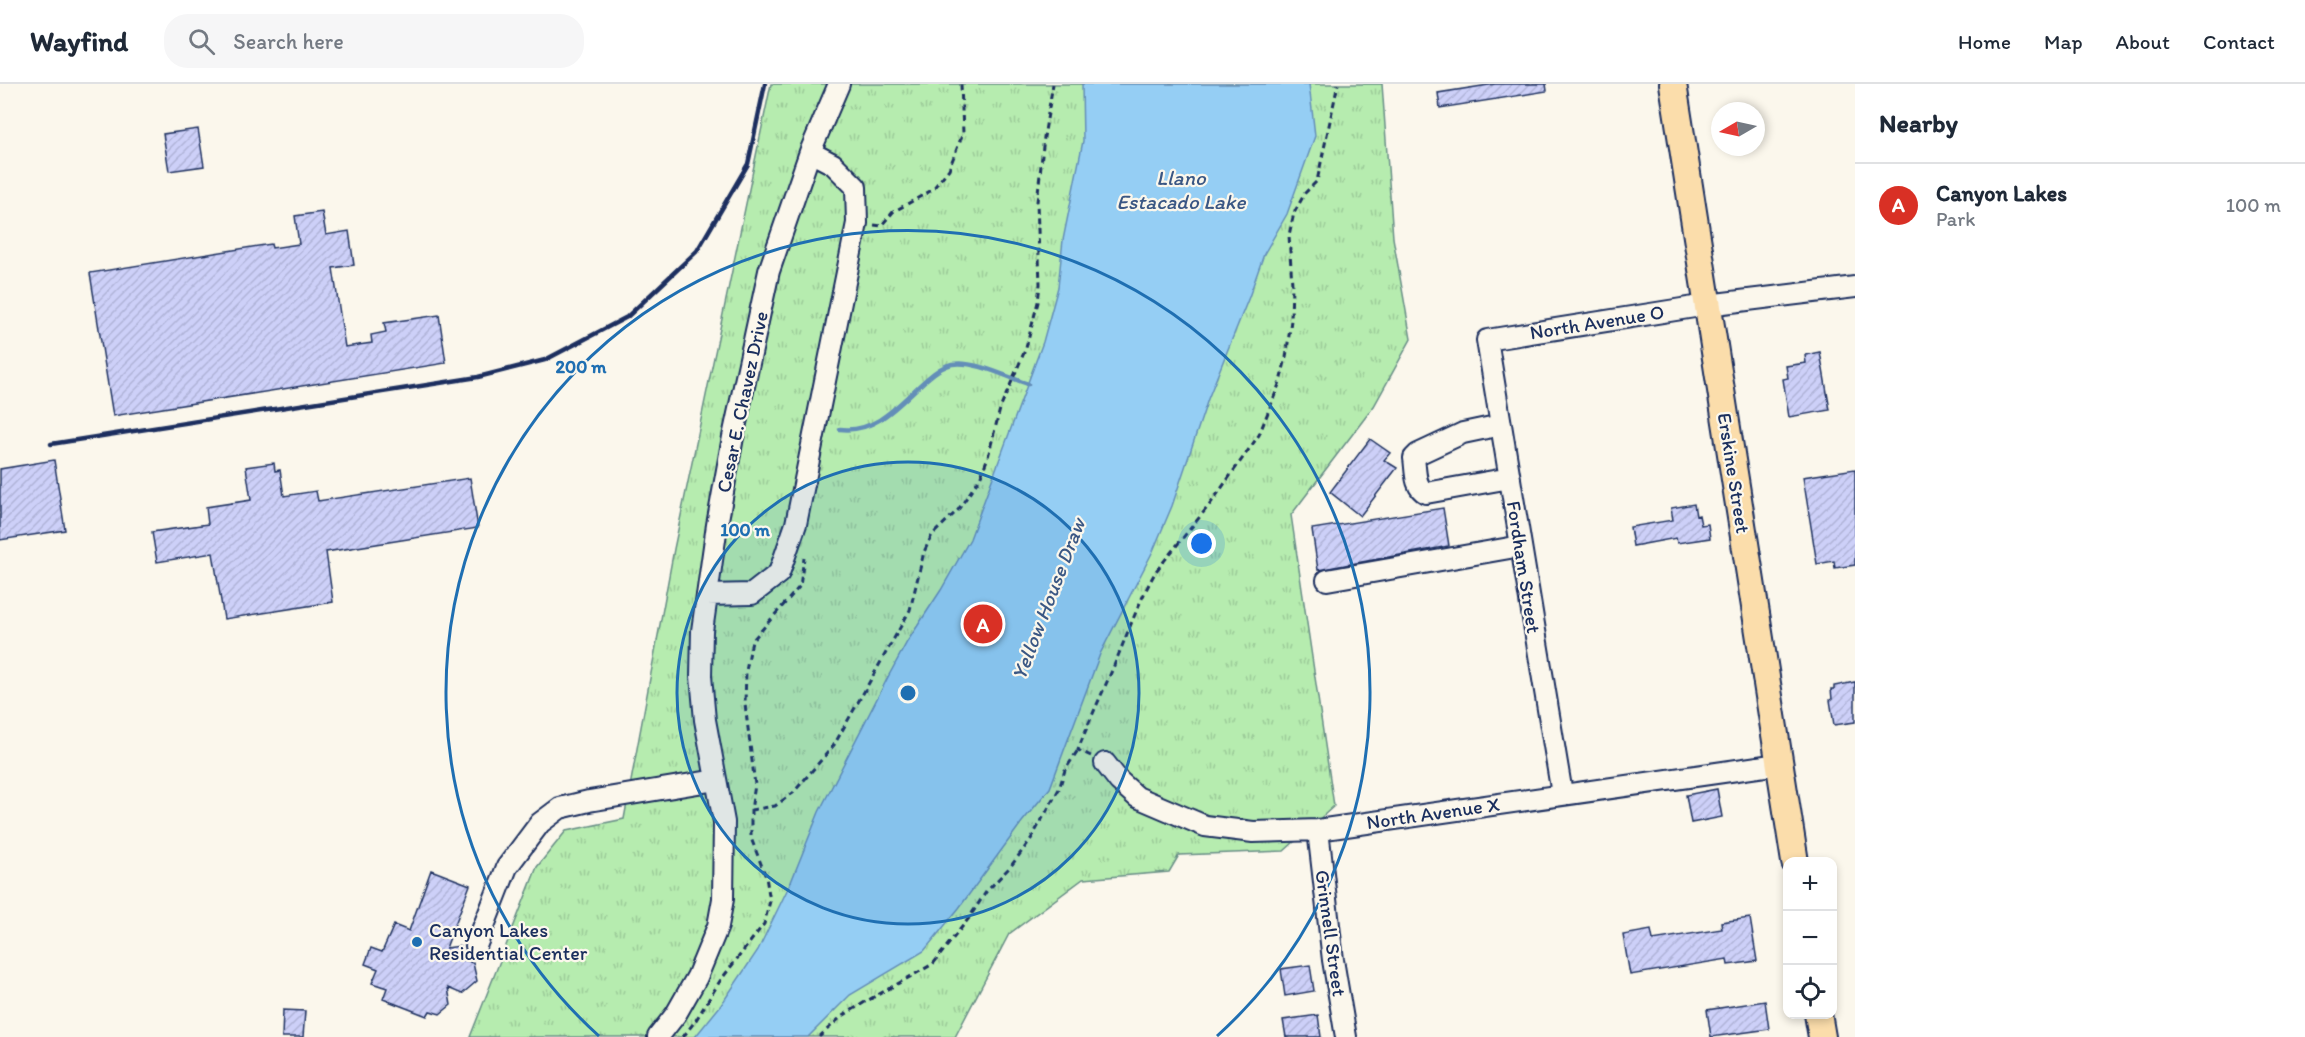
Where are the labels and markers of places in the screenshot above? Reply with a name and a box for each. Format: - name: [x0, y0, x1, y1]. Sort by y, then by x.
- pin: A: [964, 602, 1002, 646]
- centre of rings: [898, 683, 918, 703]
- place label: Canyon Lakes Residential Center: [429, 918, 588, 965]
- marker: Canyon Lakes Residential Center: [410, 935, 424, 949]

